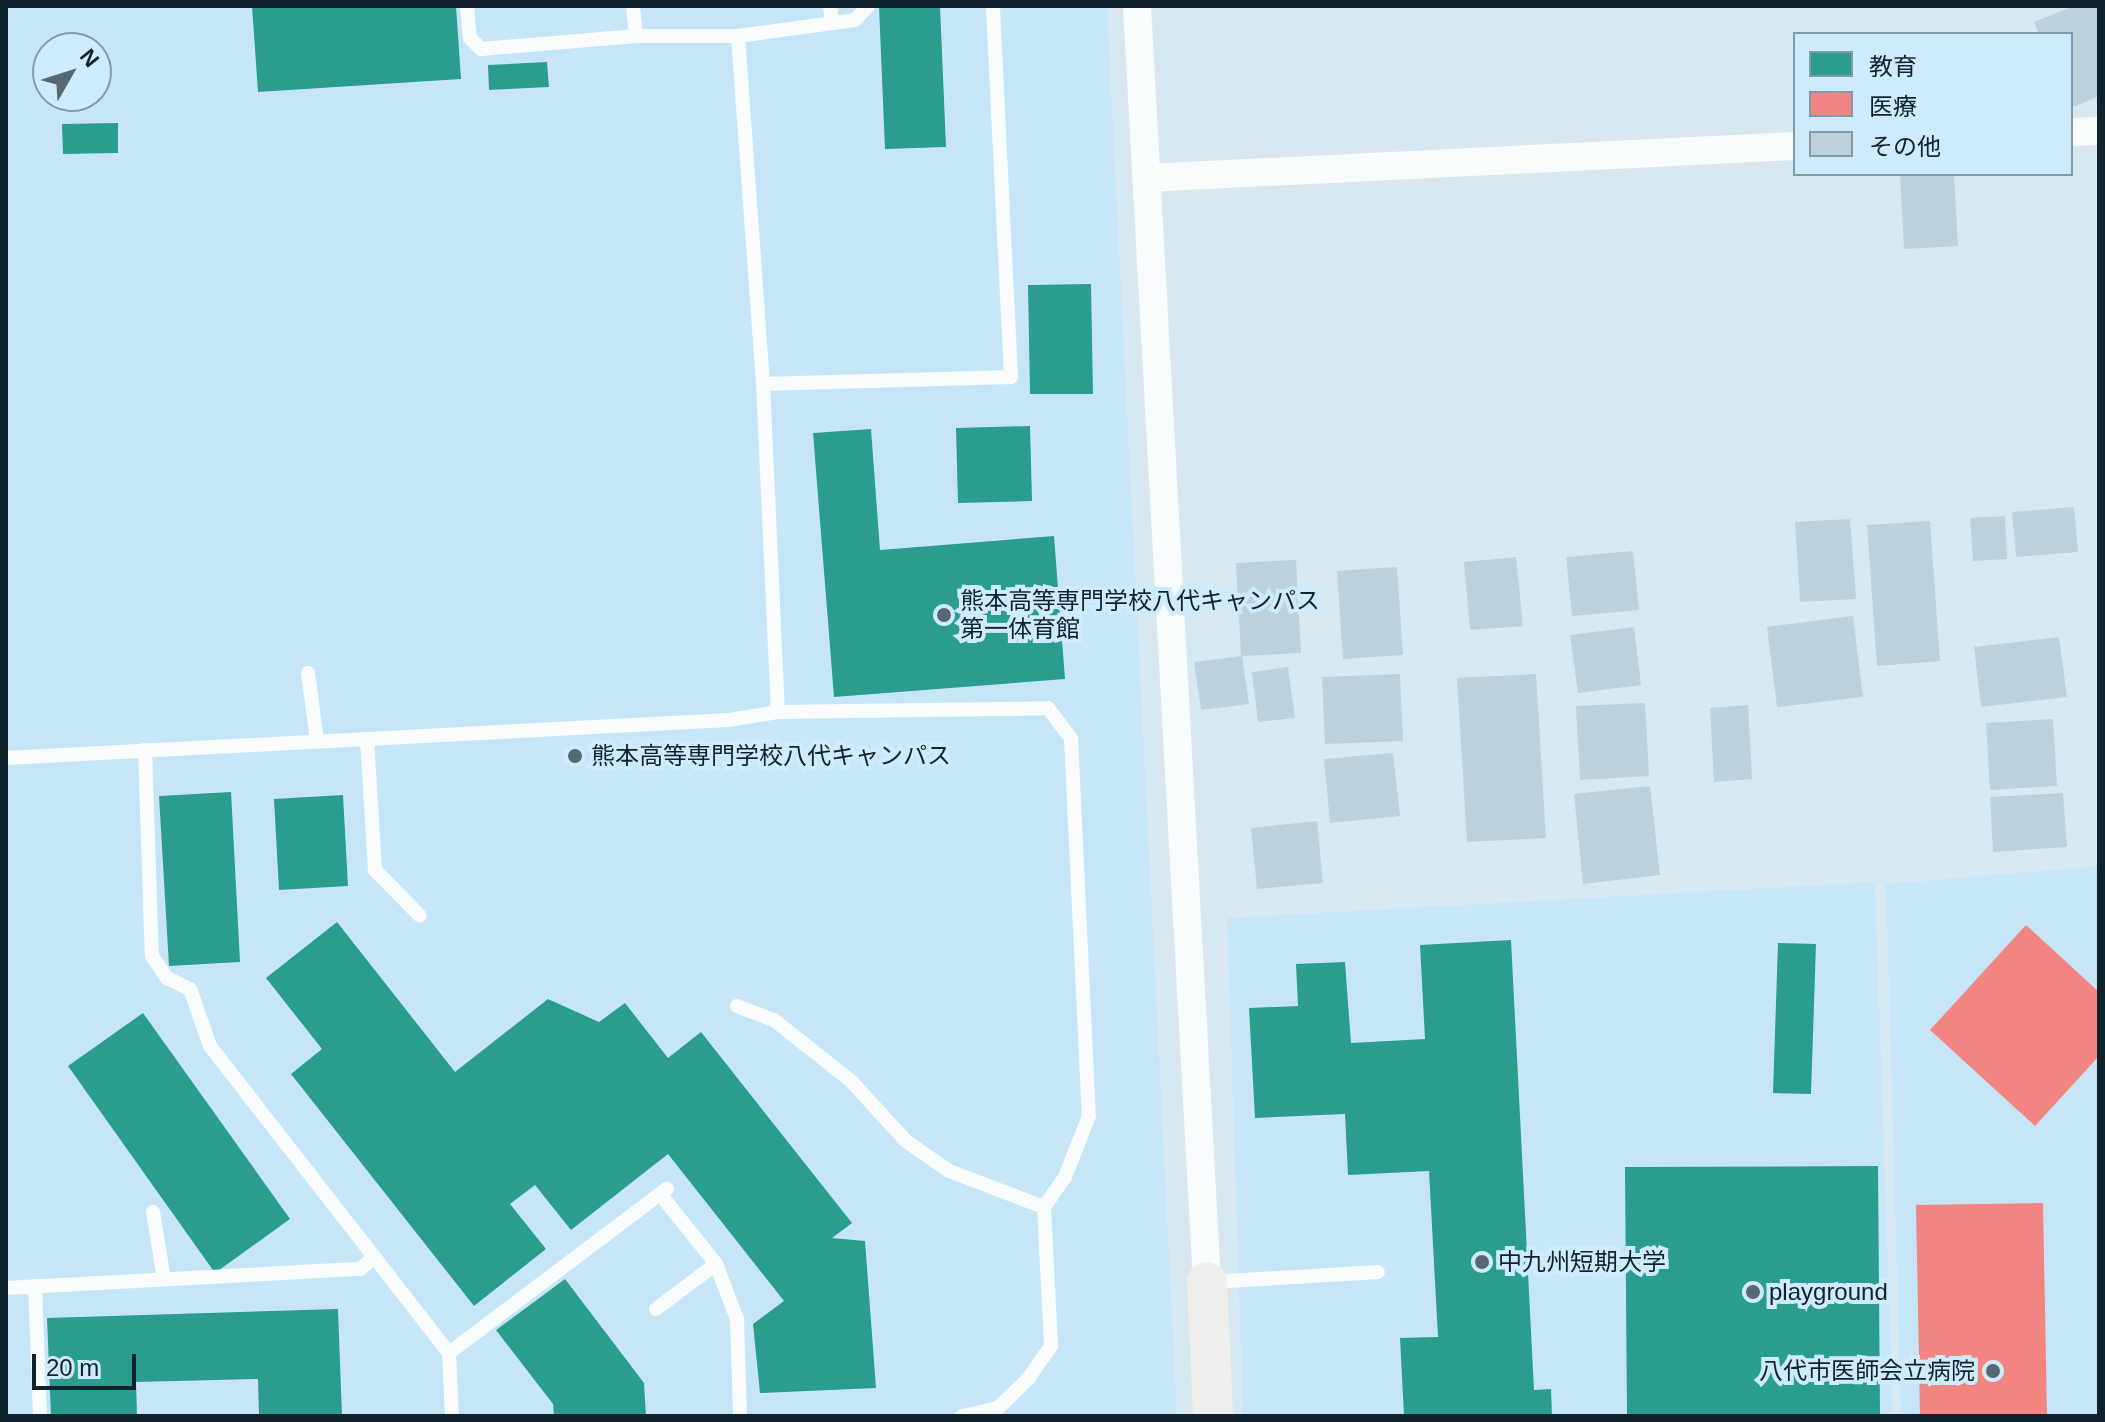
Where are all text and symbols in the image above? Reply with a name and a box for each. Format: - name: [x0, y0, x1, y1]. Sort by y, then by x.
- north arrow: [32, 32, 112, 112]
- legend: [1793, 32, 2073, 176]
- text: N: [75, 44, 104, 72]
- text: 教育: [1869, 53, 1917, 80]
- text: 医療: [1869, 93, 1917, 120]
- text: その他: [1869, 133, 1941, 160]
- place label: 熊本高等専門学校八代キャンパス 第一体育館: [960, 587, 1320, 643]
- marker: 熊本高等専門学校八代キャンパス 第一体育館: [935, 606, 953, 624]
- place label: 熊本高等専門学校八代キャンパス: [591, 742, 951, 770]
- marker: 熊本高等専門学校八代キャンパス: [566, 747, 584, 765]
- place label: 中九州短期大学: [1498, 1248, 1666, 1276]
- marker: 中九州短期大学: [1473, 1253, 1491, 1271]
- place label: playground: [1769, 1278, 1888, 1306]
- marker: playground: [1744, 1283, 1762, 1301]
- scale bar: [36, 1338, 140, 1388]
- text: 20 m: [46, 1354, 99, 1381]
- place label: 八代市医師会立病院: [1759, 1357, 1975, 1385]
- marker: 八代市医師会立病院: [1982, 1360, 2004, 1382]

